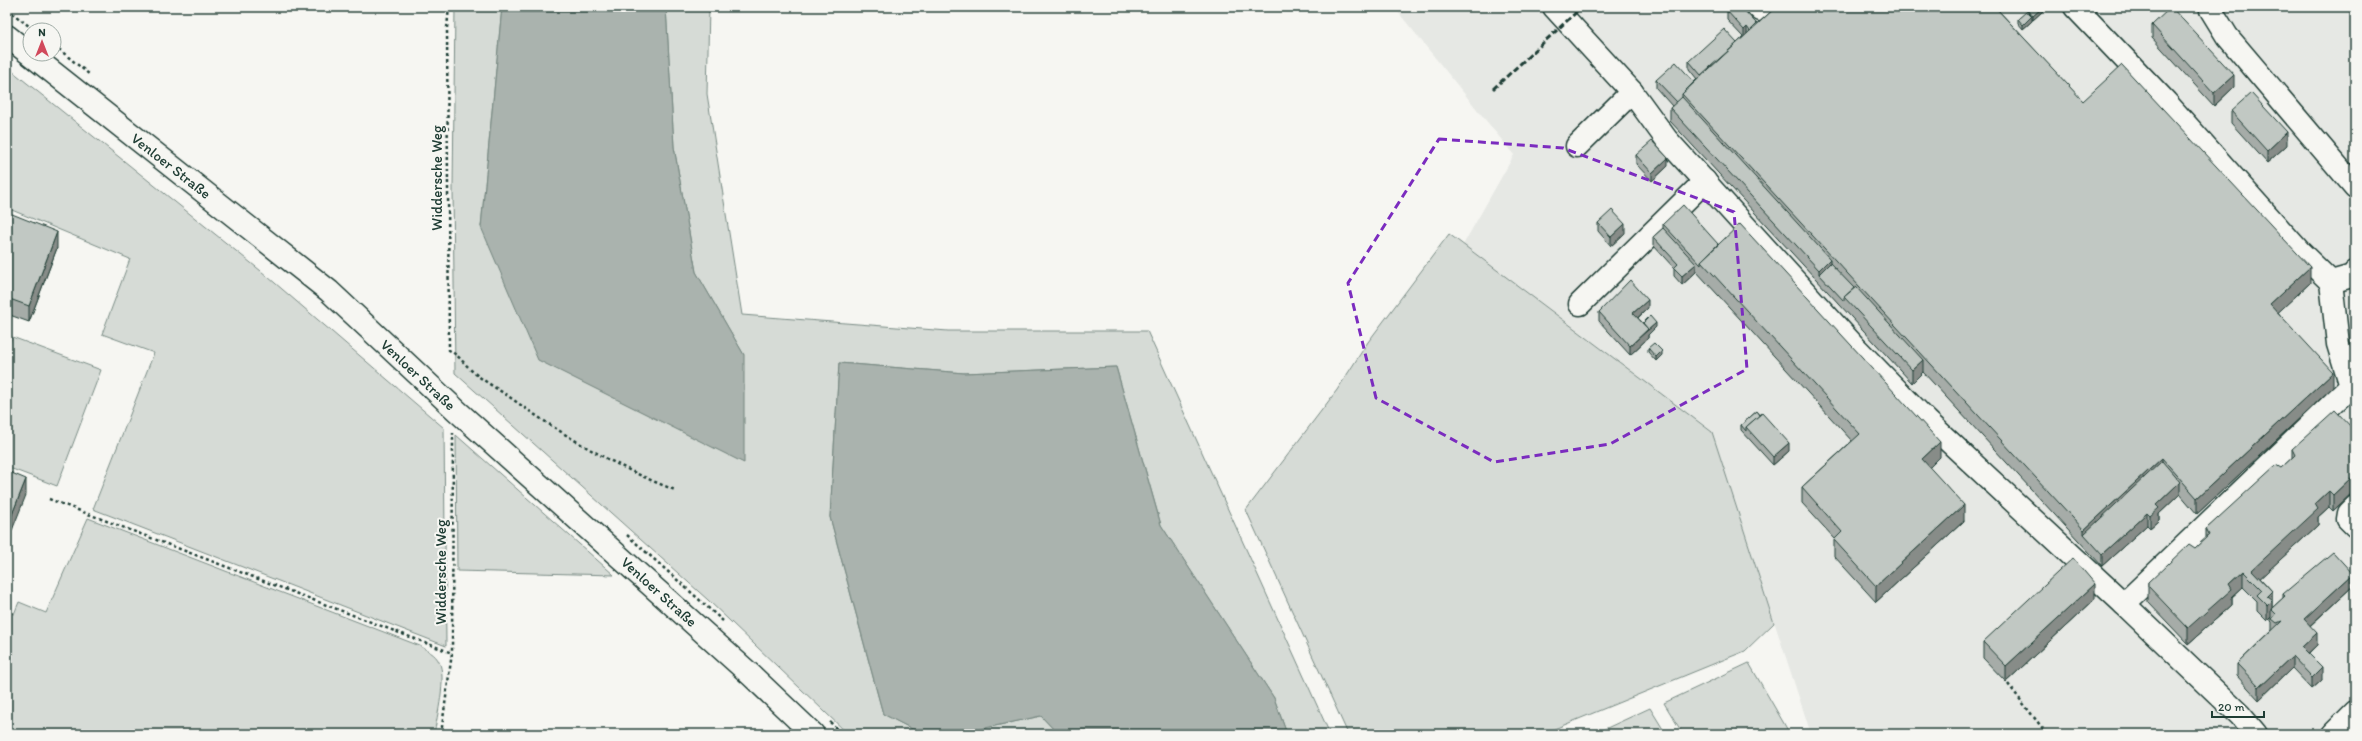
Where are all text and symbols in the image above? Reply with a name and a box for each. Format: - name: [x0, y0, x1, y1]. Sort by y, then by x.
- north arrow: [22, 22, 62, 62]
- text: N: [38, 26, 46, 39]
- street label: Widdersche Weg: [428, 125, 446, 231]
- street label: Venloer Straße: [128, 129, 214, 203]
- street label: Venloer Straße: [377, 336, 459, 414]
- street label: Widdersche Weg: [432, 519, 450, 625]
- street label: Venloer Straße: [617, 553, 701, 631]
- scale bar: [2212, 693, 2264, 719]
- text: 20 m: [2218, 700, 2245, 714]

